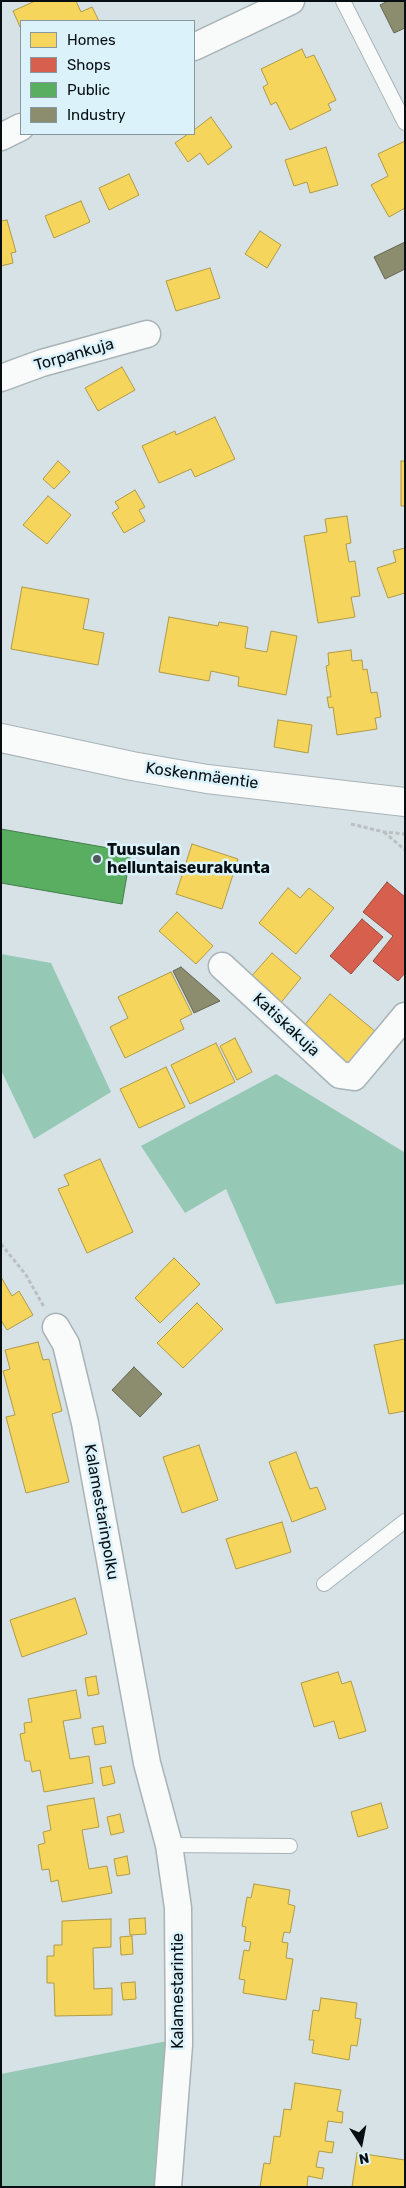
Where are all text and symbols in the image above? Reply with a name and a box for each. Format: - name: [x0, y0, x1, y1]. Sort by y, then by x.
- legend: [20, 20, 195, 135]
- text: Homes: [67, 31, 116, 49]
- text: Shops: [67, 56, 111, 74]
- text: Public: [67, 81, 110, 99]
- text: Industry: [67, 106, 126, 124]
- street label: Torpankuja: [32, 334, 116, 376]
- street label: Koskenmäentie: [144, 759, 260, 793]
- place label: Tuusulan helluntaiseurakunta: [107, 840, 270, 878]
- marker: Tuusulan helluntaiseurakunta: [91, 853, 103, 865]
- street label: Katiskakuja: [249, 989, 323, 1061]
- street label: Kalamestarinpolku: [80, 1443, 122, 1581]
- street label: Kalamestarintie: [168, 1933, 188, 2049]
- north arrow: [336, 2118, 386, 2168]
- text: N: [357, 2149, 371, 2168]

